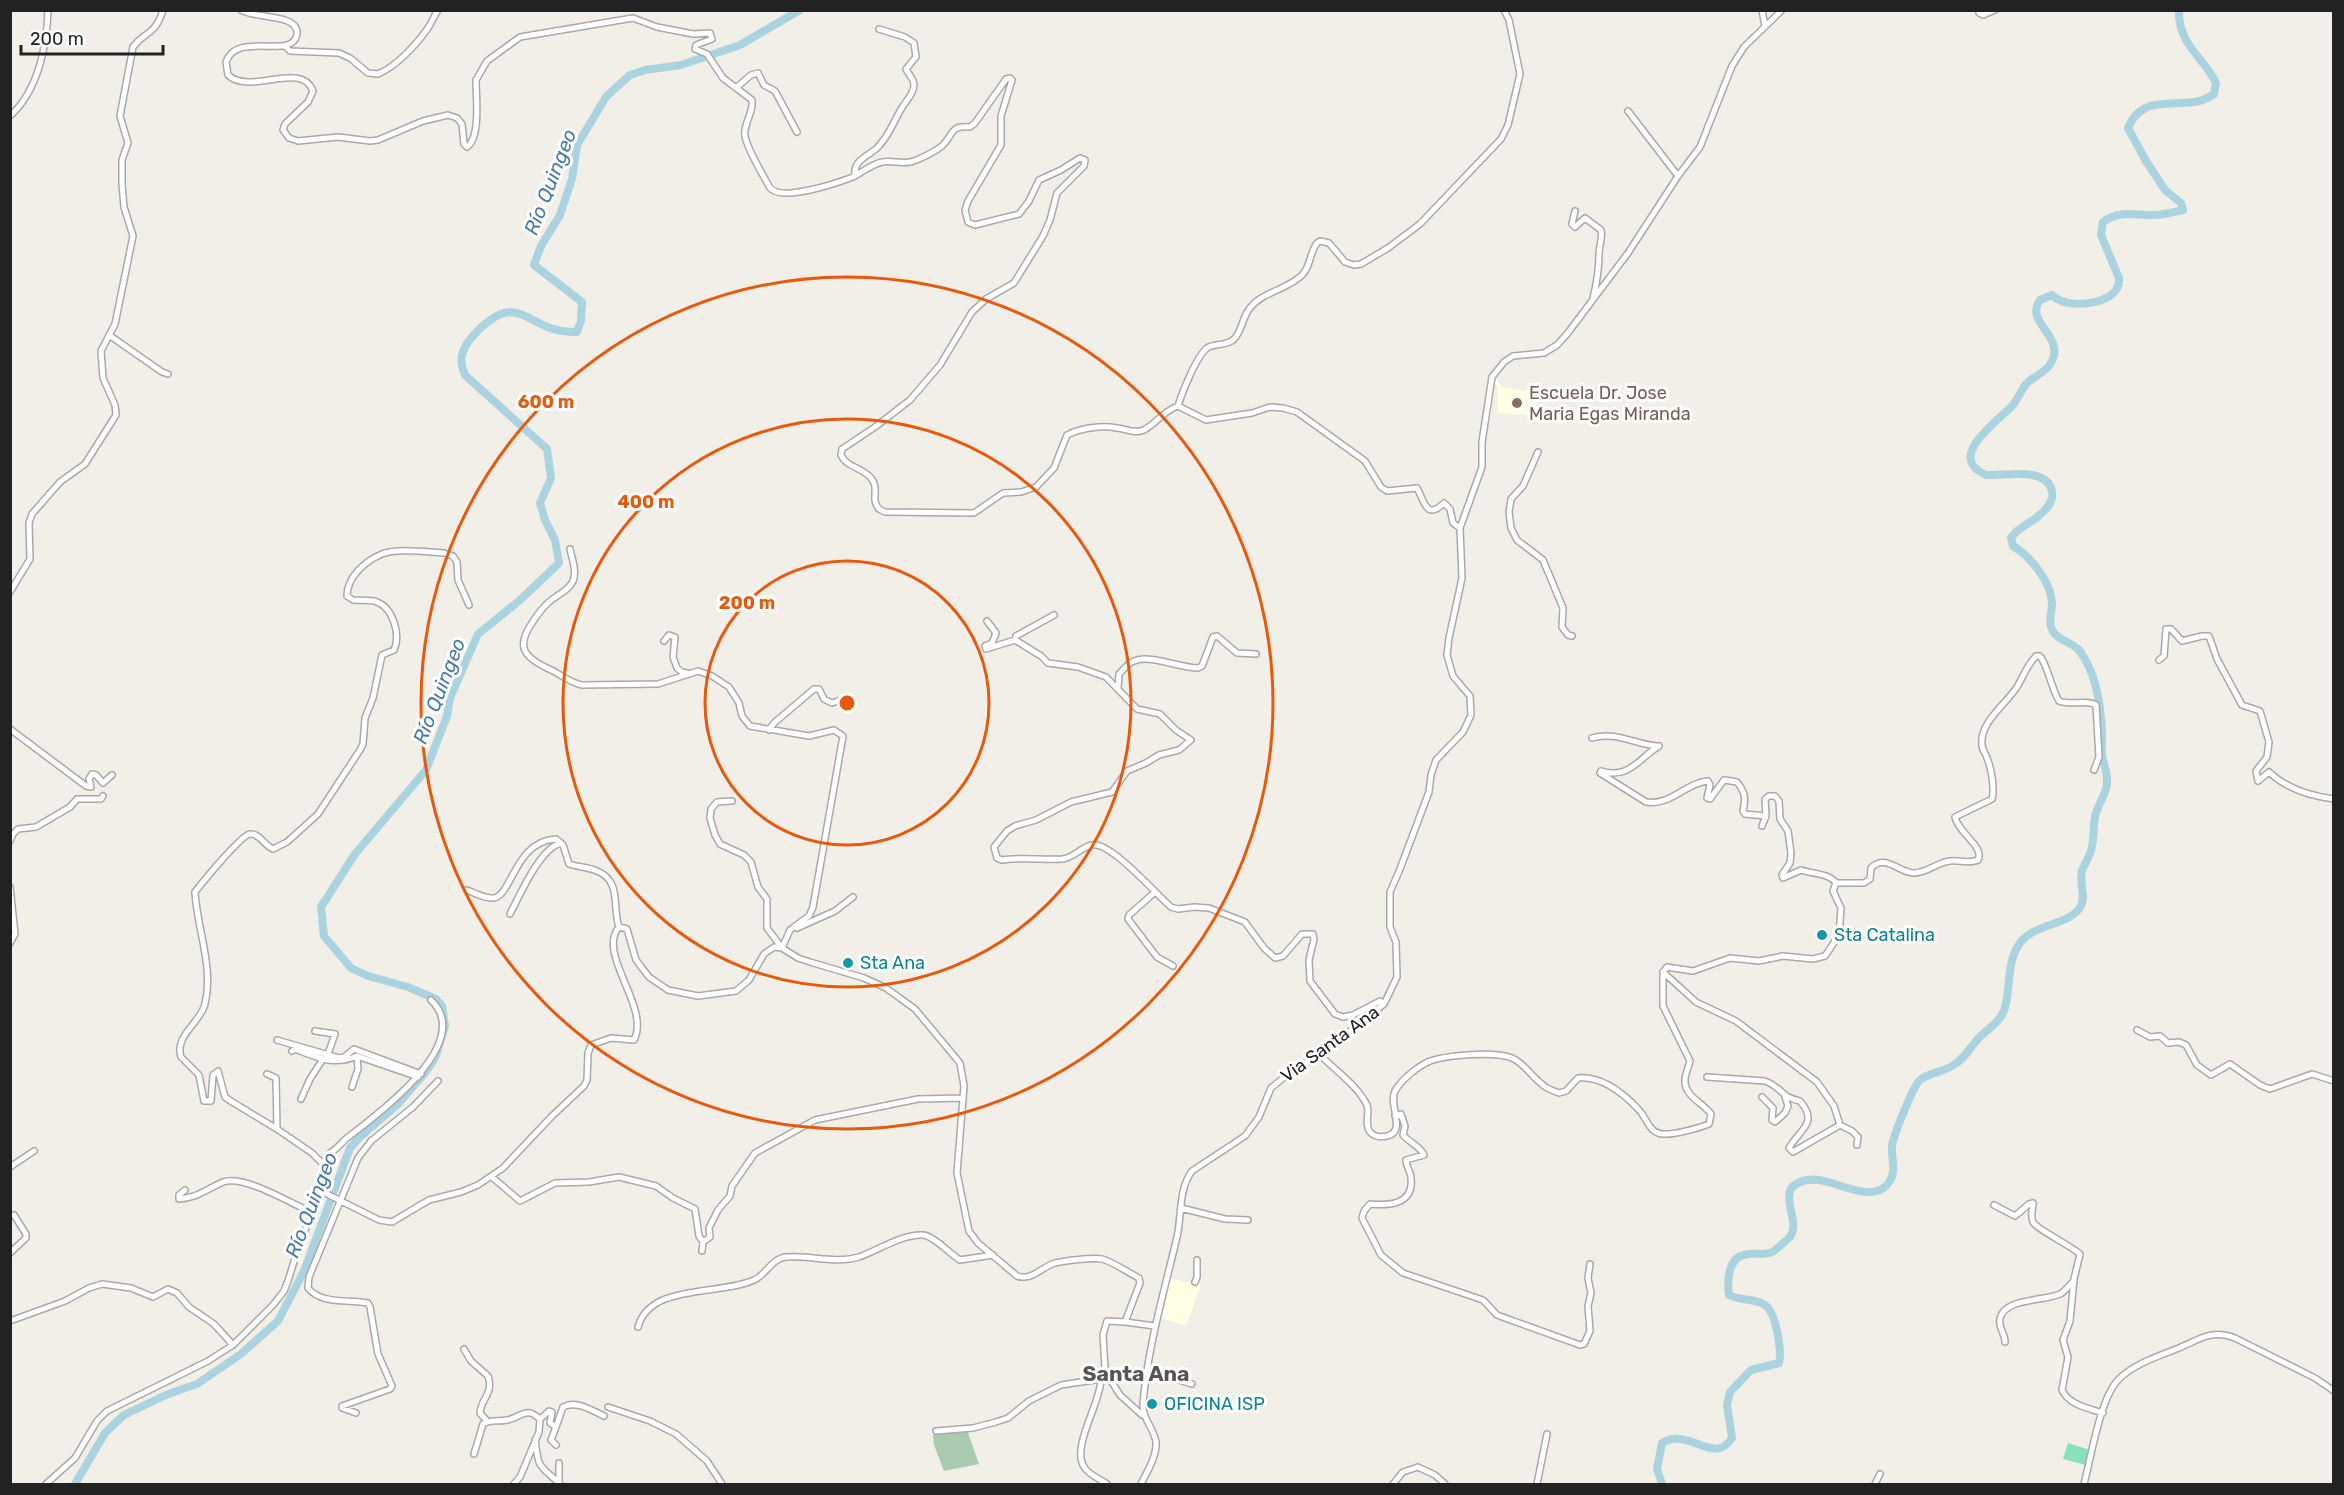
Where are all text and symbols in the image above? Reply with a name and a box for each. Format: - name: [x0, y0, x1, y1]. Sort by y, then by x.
- scale bar: [21, 18, 164, 56]
- text: 200 m: [30, 28, 84, 50]
- water label: Río Quingeo: [519, 126, 581, 238]
- place label: Escuela Dr. Jose Maria Egas Miranda: [1529, 382, 1691, 425]
- text: 600 m: [518, 391, 574, 413]
- marker: Escuela Dr. Jose Maria Egas Miranda: [1510, 396, 1524, 410]
- text: 400 m: [617, 491, 675, 513]
- text: 200 m: [719, 592, 775, 614]
- water label: Río Quingeo: [408, 635, 470, 747]
- centre of rings: [837, 693, 857, 713]
- place label: Sta Catalina: [1834, 924, 1935, 946]
- marker: Sta Catalina: [1815, 928, 1829, 942]
- place label: Sta Ana: [860, 952, 925, 974]
- marker: Sta Ana: [841, 956, 855, 970]
- street label: Via Santa Ana: [1277, 1001, 1383, 1087]
- water label: Río Quingeo: [280, 1149, 342, 1261]
- district label: Santa Ana: [1083, 1361, 1189, 1386]
- place label: OFICINA ISP: [1164, 1393, 1265, 1415]
- marker: OFICINA ISP: [1145, 1397, 1159, 1411]

